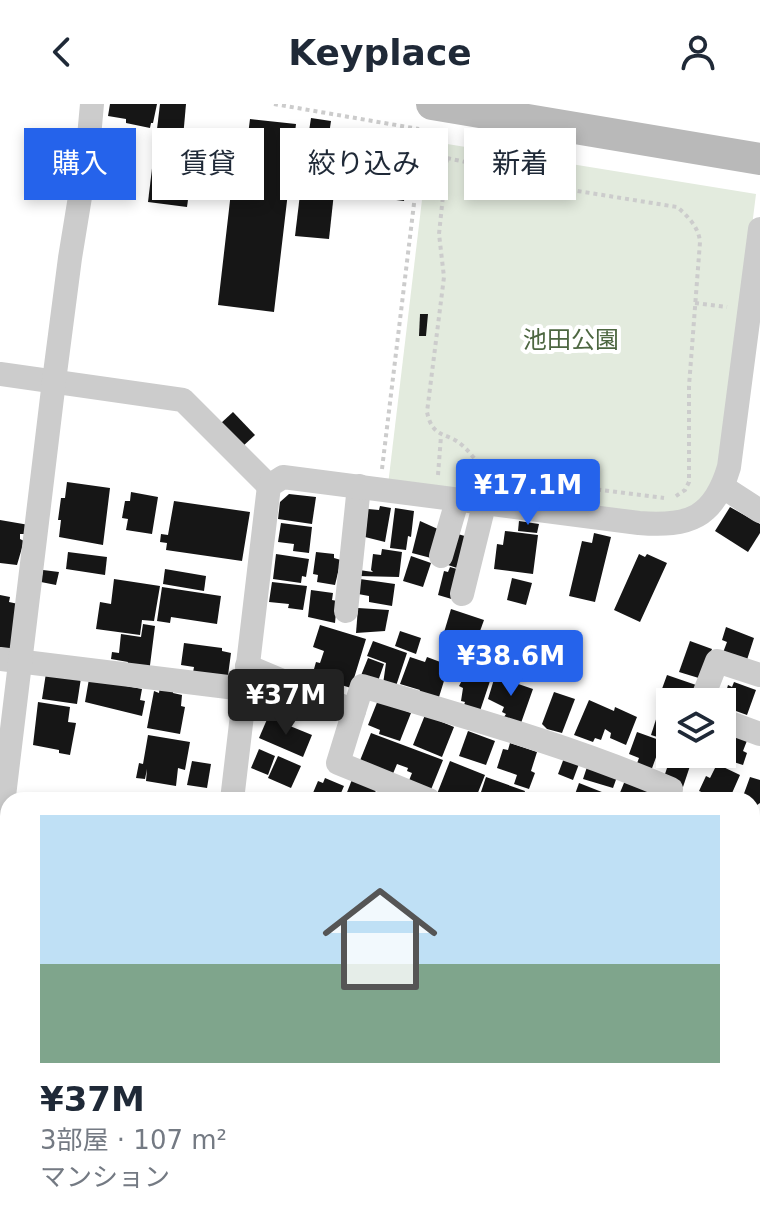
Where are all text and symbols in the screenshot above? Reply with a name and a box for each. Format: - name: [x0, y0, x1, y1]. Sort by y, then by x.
- icon: back: [40, 30, 84, 74]
- icon: person: [676, 30, 720, 74]
- text: Keyplace: [288, 32, 472, 73]
- chip: 購入: [24, 128, 136, 200]
- chip: 賃貸: [152, 128, 264, 200]
- chip: 絞り込み: [280, 128, 448, 200]
- chip: 新着: [464, 128, 576, 200]
- park label: 池田公園: [523, 326, 619, 354]
- pin: ¥17.1M: [463, 459, 593, 527]
- text: ¥17.1M: [474, 470, 582, 500]
- pin: ¥38.6M: [446, 630, 576, 698]
- text: ¥38.6M: [457, 641, 565, 671]
- pin: ¥37M: [239, 669, 333, 737]
- text: ¥37M: [246, 680, 326, 710]
- map controls: [656, 688, 736, 768]
- button: layers: [656, 688, 736, 768]
- icon: home: [308, 867, 452, 1011]
- text: ¥37M: [40, 1079, 145, 1119]
- text: 3部屋 · 107 m²: [40, 1125, 227, 1155]
- text: マンション: [40, 1162, 170, 1192]

